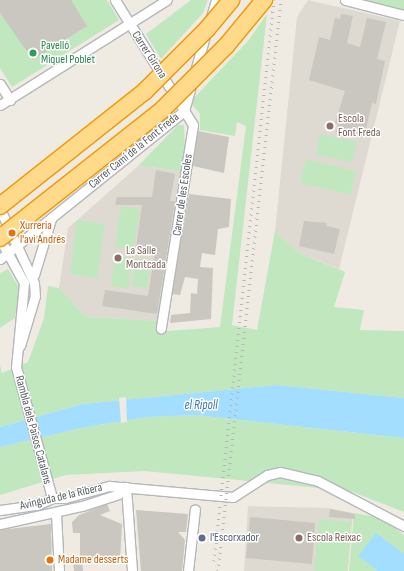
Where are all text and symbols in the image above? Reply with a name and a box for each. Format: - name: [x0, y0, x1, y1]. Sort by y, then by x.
- street label: Carrer Girona: [128, 29, 170, 81]
- place label: Pavelló Miquel Poblet: [41, 39, 95, 67]
- marker: Pavelló Miquel Poblet: [28, 48, 38, 58]
- street label: Carrer Camí de la Font Freda: [86, 110, 182, 192]
- place label: Escola Font Freda: [338, 112, 380, 140]
- marker: Escola Font Freda: [325, 121, 335, 131]
- street label: Carrer de les Escoles: [170, 153, 196, 237]
- place label: Xurreria l'avi Andrés: [20, 219, 65, 247]
- marker: Xurreria l'avi Andrés: [7, 228, 17, 238]
- place label: La Salle Montcada: [126, 244, 166, 272]
- marker: La Salle Montcada: [113, 253, 123, 263]
- street label: Rambla dels Països Catalans: [12, 374, 54, 486]
- water label: el Ripoll: [185, 397, 217, 413]
- street label: Avinguda de la Ribera: [18, 481, 104, 513]
- place label: l'Escorxador: [210, 531, 259, 545]
- place label: Escola Reixac: [307, 531, 361, 545]
- marker: l'Escorxador: [197, 533, 207, 543]
- marker: Escola Reixac: [294, 533, 304, 543]
- place label: Madame desserts: [58, 553, 128, 567]
- marker: Madame desserts: [45, 555, 55, 565]

